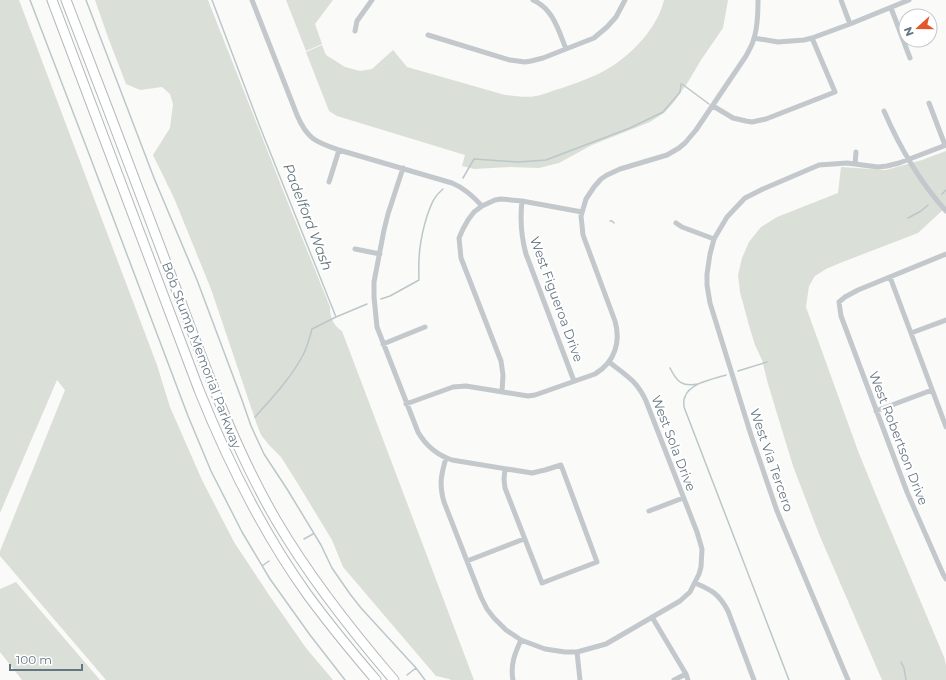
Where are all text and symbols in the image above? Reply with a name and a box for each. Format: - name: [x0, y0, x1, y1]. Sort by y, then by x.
- north arrow: [898, 8, 938, 48]
- text: N: [901, 25, 917, 38]
- water label: Padelford Wash: [279, 161, 337, 273]
- street label: West Figueroa Drive: [527, 234, 587, 364]
- street label: Bob Stump Memorial Parkway: [159, 259, 245, 451]
- street label: West Robertson Drive: [866, 369, 932, 507]
- street label: West Sola Drive: [648, 393, 700, 493]
- street label: West Via Tercero: [747, 406, 797, 514]
- scale bar: [10, 646, 82, 672]
- text: 100 m: [16, 652, 52, 667]

